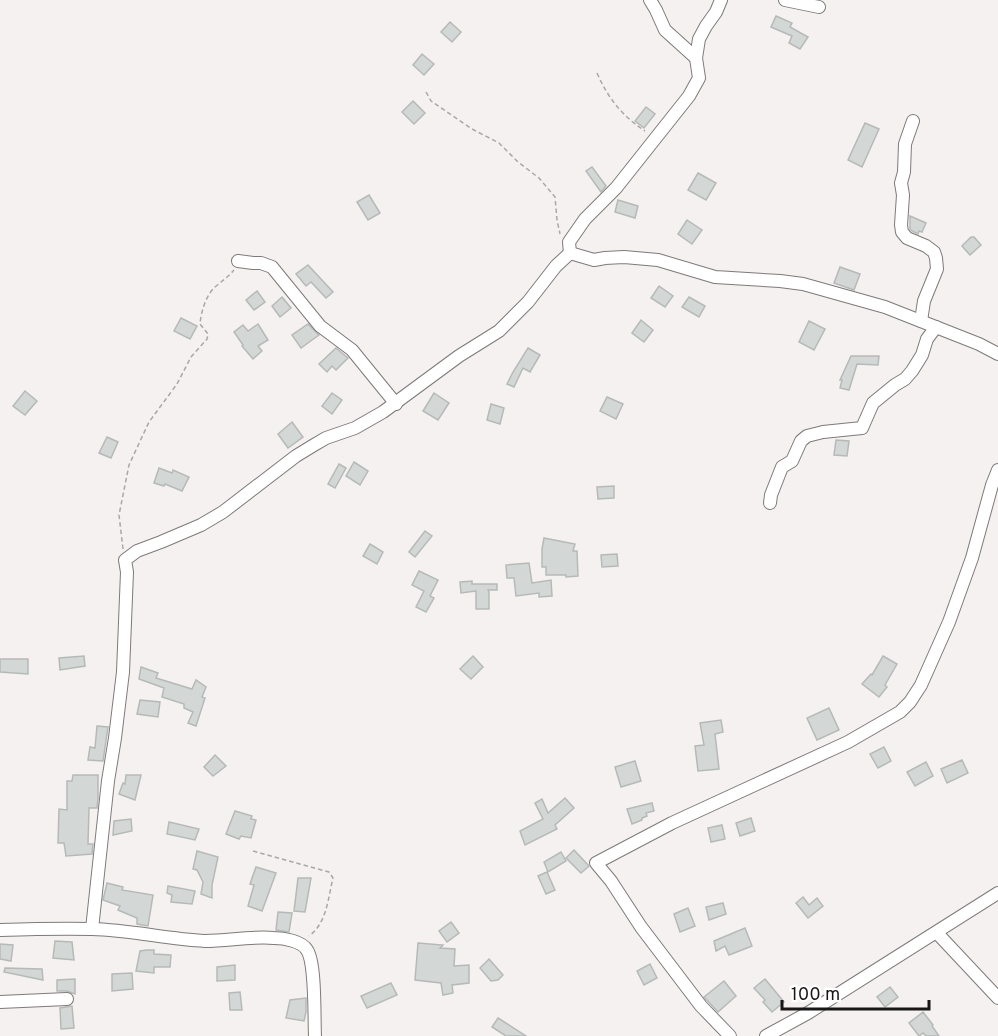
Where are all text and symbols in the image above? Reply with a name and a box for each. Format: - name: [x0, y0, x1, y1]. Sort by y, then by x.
- scale bar: [782, 973, 929, 1011]
- text: 100 m: [791, 984, 840, 1007]

